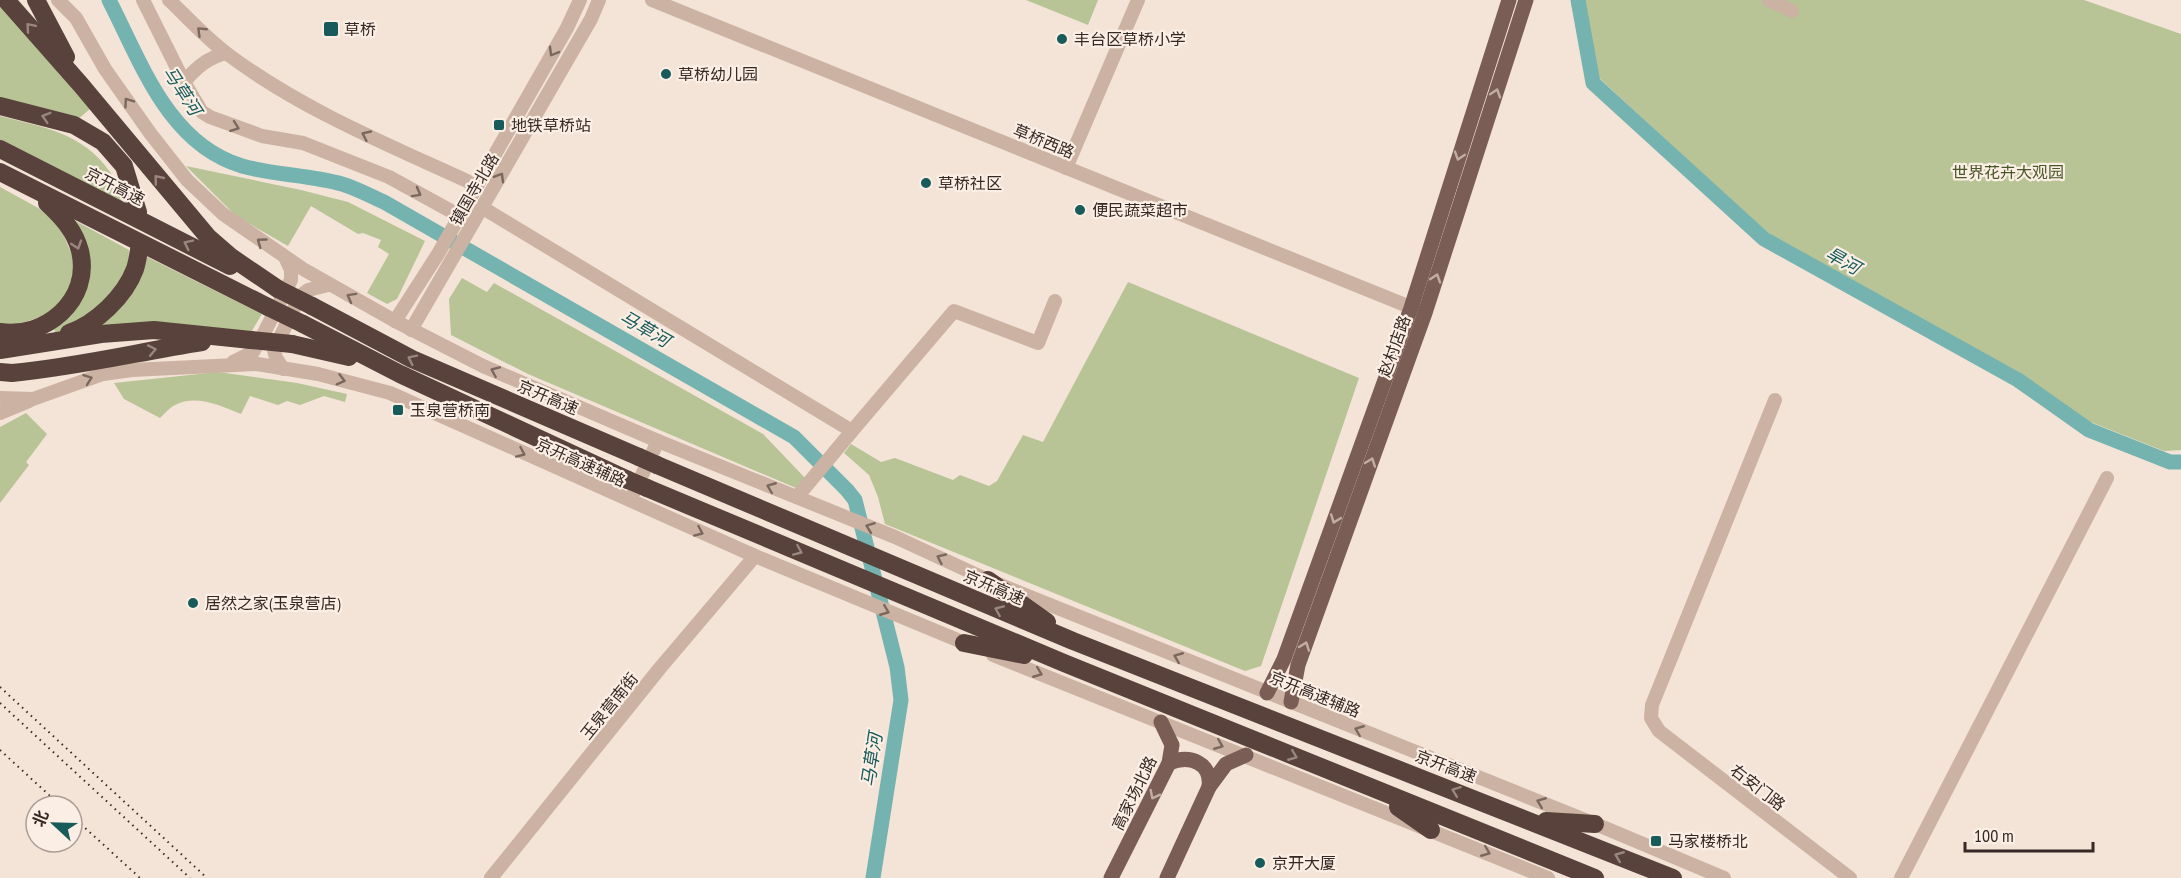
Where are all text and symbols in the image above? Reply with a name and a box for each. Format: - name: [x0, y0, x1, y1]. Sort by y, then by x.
- place label: 草桥: [344, 19, 376, 39]
- marker: 草桥: [322, 20, 340, 38]
- one-way arrow: [26, 23, 37, 34]
- one-way arrow: [198, 27, 208, 38]
- place label: 丰台区草桥小学: [1074, 29, 1186, 49]
- marker: 丰台区草桥小学: [1055, 32, 1069, 46]
- one-way arrow: [549, 46, 560, 56]
- water label: 马草河: [158, 62, 208, 122]
- place label: 草桥幼儿园: [678, 64, 758, 84]
- marker: 草桥幼儿园: [659, 67, 673, 81]
- one-way arrow: [1489, 88, 1501, 99]
- one-way arrow: [124, 97, 135, 108]
- one-way arrow: [41, 112, 52, 124]
- place label: 地铁草桥站: [511, 115, 591, 135]
- marker: 地铁草桥站: [492, 118, 506, 132]
- one-way arrow: [229, 119, 240, 132]
- street label: 草桥西路: [1011, 120, 1077, 162]
- one-way arrow: [361, 130, 372, 142]
- street label: 镇国寺北路: [445, 149, 503, 229]
- one-way arrow: [1454, 150, 1467, 161]
- park label: 世界花卉大观园: [1952, 162, 2064, 182]
- street label: 京开高速: [82, 163, 148, 209]
- one-way arrow: [493, 173, 505, 183]
- place label: 草桥社区: [938, 173, 1002, 193]
- one-way arrow: [155, 175, 166, 186]
- marker: 草桥社区: [919, 176, 933, 190]
- one-way arrow: [411, 186, 422, 197]
- place label: 便民蔬菜超市: [1092, 200, 1188, 220]
- marker: 便民蔬菜超市: [1073, 203, 1087, 217]
- one-way arrow: [257, 238, 268, 249]
- one-way arrow: [70, 239, 83, 250]
- one-way arrow: [183, 240, 194, 252]
- water label: 旱河: [1822, 242, 1867, 281]
- one-way arrow: [1429, 273, 1441, 284]
- one-way arrow: [347, 293, 357, 304]
- water label: 马草河: [616, 305, 677, 354]
- street label: 赵村店路: [1374, 313, 1414, 379]
- one-way arrow: [147, 344, 157, 357]
- one-way arrow: [407, 354, 418, 366]
- one-way arrow: [490, 366, 501, 378]
- one-way arrow: [335, 373, 346, 385]
- one-way arrow: [82, 374, 93, 387]
- street label: 京开高速: [515, 375, 581, 419]
- place label: 玉泉营桥南: [410, 400, 490, 420]
- marker: 玉泉营桥南: [391, 403, 405, 417]
- street label: 京开高速辅路: [533, 433, 629, 491]
- one-way arrow: [515, 445, 526, 457]
- one-way arrow: [1364, 457, 1377, 468]
- one-way arrow: [766, 482, 777, 494]
- one-way arrow: [1329, 513, 1342, 524]
- one-way arrow: [865, 522, 876, 534]
- one-way arrow: [693, 525, 704, 537]
- one-way arrow: [792, 544, 803, 556]
- one-way arrow: [937, 554, 948, 566]
- street label: 京开高速: [961, 565, 1027, 609]
- place label: 居然之家(玉泉营店): [205, 593, 341, 613]
- marker: 居然之家(玉泉营店): [186, 596, 200, 610]
- one-way arrow: [878, 604, 889, 616]
- one-way arrow: [995, 605, 1006, 617]
- one-way arrow: [1298, 641, 1311, 652]
- one-way arrow: [1174, 652, 1185, 664]
- one-way arrow: [1032, 666, 1043, 678]
- street label: 京开高速辅路: [1267, 667, 1363, 721]
- street label: 玉泉营南街: [576, 669, 642, 743]
- one-way arrow: [1355, 724, 1365, 737]
- water label: 马草河: [856, 728, 888, 788]
- one-way arrow: [1213, 738, 1224, 750]
- street label: 京开高速: [1413, 745, 1479, 787]
- one-way arrow: [1288, 749, 1298, 762]
- street label: 高家场北路: [1107, 753, 1161, 833]
- street label: 右安门路: [1727, 759, 1789, 815]
- one-way arrow: [1451, 786, 1462, 798]
- one-way arrow: [1149, 788, 1161, 799]
- north arrow: [24, 794, 84, 854]
- one-way arrow: [1536, 797, 1547, 809]
- text: 北: [28, 807, 52, 830]
- scale bar: [1965, 815, 2092, 853]
- text: 100 m: [1974, 824, 2014, 847]
- place label: 马家楼桥北: [1668, 831, 1748, 851]
- marker: 马家楼桥北: [1649, 834, 1663, 848]
- one-way arrow: [1479, 845, 1490, 857]
- one-way arrow: [1614, 851, 1625, 863]
- place label: 京开大厦: [1272, 853, 1336, 873]
- marker: 京开大厦: [1253, 856, 1267, 870]

